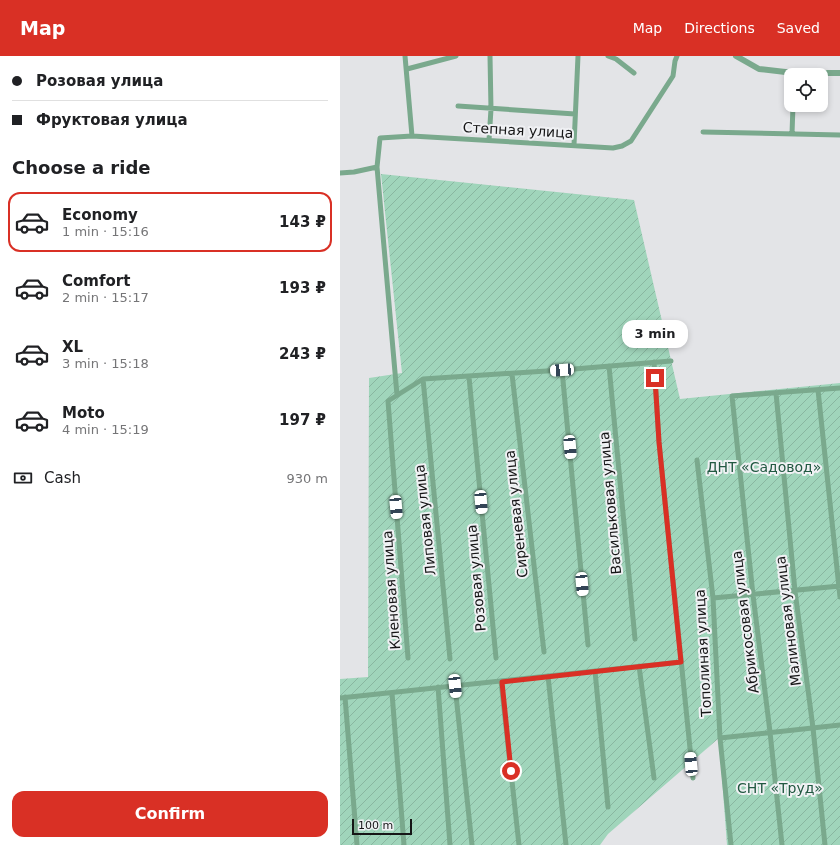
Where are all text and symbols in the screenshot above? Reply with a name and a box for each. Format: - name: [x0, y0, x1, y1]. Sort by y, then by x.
- text: Map: [20, 17, 65, 39]
- text: Map: [633, 20, 662, 36]
- text: Directions: [684, 20, 755, 36]
- text: Saved: [777, 20, 820, 36]
- map controls: [784, 68, 828, 112]
- button: locate: [784, 68, 828, 112]
- text: Розовая улица: [36, 72, 163, 90]
- text: Фруктовая улица: [36, 111, 188, 129]
- street label: Степная улица: [462, 119, 574, 141]
- text: Choose a ride: [12, 157, 151, 178]
- icon: car: [14, 204, 50, 240]
- text: Economy: [62, 206, 138, 224]
- text: 143 ₽: [279, 213, 326, 231]
- text: 1 min · 15:16: [62, 224, 149, 239]
- icon: car: [14, 270, 50, 306]
- text: Comfort: [62, 272, 130, 290]
- text: 193 ₽: [279, 279, 326, 297]
- text: 2 min · 15:17: [62, 290, 149, 305]
- callout: 3 min: [622, 320, 688, 348]
- text: 3 min: [635, 326, 675, 341]
- icon: car: [14, 336, 50, 372]
- text: XL: [62, 338, 83, 356]
- text: 243 ₽: [279, 345, 326, 363]
- text: 3 min · 15:18: [62, 356, 149, 371]
- car: [550, 363, 574, 377]
- route end: [646, 369, 664, 387]
- icon: car: [14, 402, 50, 438]
- text: Moto: [62, 404, 105, 422]
- text: 197 ₽: [279, 411, 326, 429]
- text: 4 min · 15:19: [62, 422, 149, 437]
- street label: Васильковая улица: [596, 431, 624, 575]
- car: [563, 435, 577, 459]
- street label: Сиреневая улица: [501, 449, 531, 579]
- park label: ДНТ «Садовод»: [707, 459, 821, 475]
- street label: Липовая улица: [411, 464, 439, 576]
- icon: cash: [12, 467, 34, 489]
- text: Cash: [44, 469, 81, 487]
- text: 930 m: [286, 471, 328, 486]
- car: [474, 490, 488, 514]
- car: [389, 495, 403, 519]
- street label: Розовая улица: [463, 524, 489, 632]
- street label: Кленовая улица: [379, 530, 403, 650]
- street label: Абрикосовая улица: [728, 550, 762, 694]
- street label: Малиновая улица: [772, 555, 804, 687]
- car: [575, 572, 589, 596]
- street label: Тополиная улица: [692, 589, 714, 718]
- car: [448, 673, 462, 699]
- car: [684, 752, 698, 776]
- route start: [502, 762, 520, 780]
- park label: СНТ «Труд»: [737, 780, 823, 796]
- button: Confirm: [12, 791, 328, 837]
- scale bar: [352, 817, 412, 836]
- text: 100 m: [358, 819, 393, 832]

